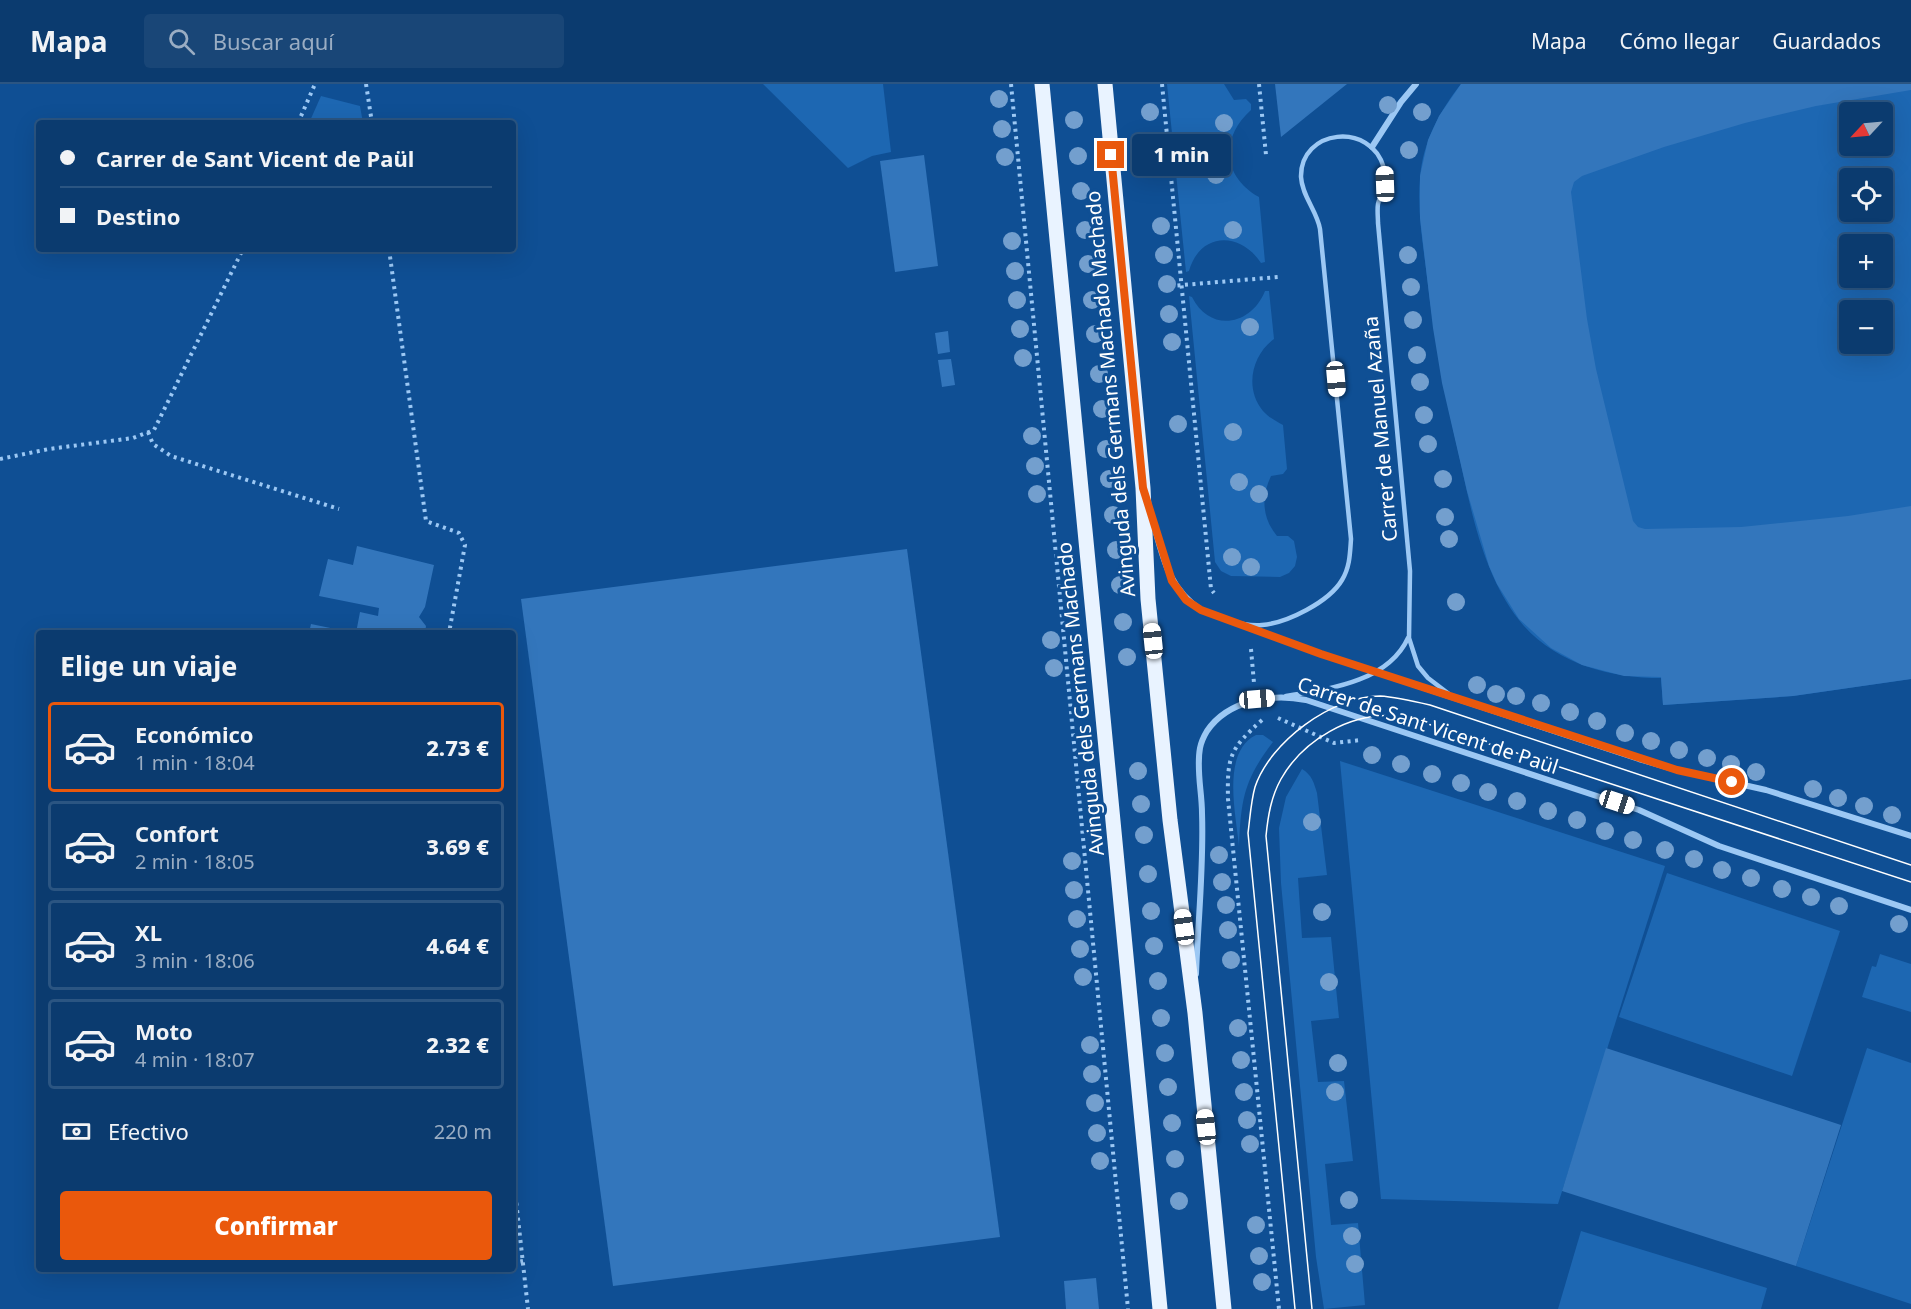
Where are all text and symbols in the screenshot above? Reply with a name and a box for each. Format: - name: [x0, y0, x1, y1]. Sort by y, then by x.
- search box: [144, 14, 564, 68]
- text: Mapa: [30, 22, 108, 60]
- icon: search: [165, 25, 198, 58]
- text: Buscar aquí: [213, 26, 334, 56]
- text: Mapa: [1531, 27, 1586, 55]
- text: Cómo llegar: [1619, 27, 1739, 55]
- text: Guardados: [1772, 27, 1881, 55]
- north arrow: [1839, 102, 1893, 156]
- map controls: [1839, 102, 1893, 354]
- callout: 1 min: [1132, 134, 1231, 176]
- route end: [1097, 141, 1124, 168]
- text: 1 min: [1154, 141, 1209, 168]
- text: Carrer de Sant Vicent de Paül: [96, 143, 414, 173]
- car: [1375, 166, 1395, 202]
- button: locate: [1839, 168, 1893, 222]
- street label: Avinguda dels Germans Machado Machado: [1079, 190, 1141, 598]
- text: Destino: [96, 201, 180, 231]
- button: +: [1839, 234, 1893, 288]
- button: −: [1839, 300, 1893, 354]
- street label: Carrer de Manuel Azaña: [1357, 315, 1403, 543]
- car: [1325, 360, 1347, 398]
- street label: Avinguda dels Germans Machado: [1050, 541, 1110, 857]
- car: [1142, 622, 1164, 660]
- text: Elige un viaje: [60, 647, 237, 684]
- street label: Carrer de Sant Vicent de Paül: [1294, 670, 1562, 780]
- car: [1238, 688, 1276, 710]
- text: Económico: [135, 719, 254, 749]
- icon: car: [63, 720, 117, 774]
- text: 2.73 €: [426, 732, 489, 762]
- text: 1 min · 18:04: [135, 749, 255, 776]
- route start: [1718, 768, 1745, 795]
- car: [1597, 788, 1637, 816]
- text: Confort: [135, 818, 219, 848]
- icon: car: [63, 819, 117, 873]
- text: 3.69 €: [426, 831, 489, 861]
- text: 2 min · 18:05: [135, 848, 255, 875]
- car: [1173, 908, 1195, 946]
- text: XL: [135, 917, 162, 947]
- icon: car: [63, 918, 117, 972]
- text: 4.64 €: [426, 930, 489, 960]
- text: 3 min · 18:06: [135, 947, 255, 974]
- text: Moto: [135, 1016, 193, 1046]
- icon: car: [63, 1017, 117, 1071]
- text: 2.32 €: [426, 1029, 489, 1059]
- text: 4 min · 18:07: [135, 1046, 255, 1073]
- car: [1195, 1108, 1217, 1146]
- icon: cash: [60, 1115, 93, 1148]
- text: Efectivo: [108, 1116, 189, 1146]
- text: 220 m: [434, 1118, 492, 1145]
- button: Confirmar: [60, 1191, 492, 1260]

